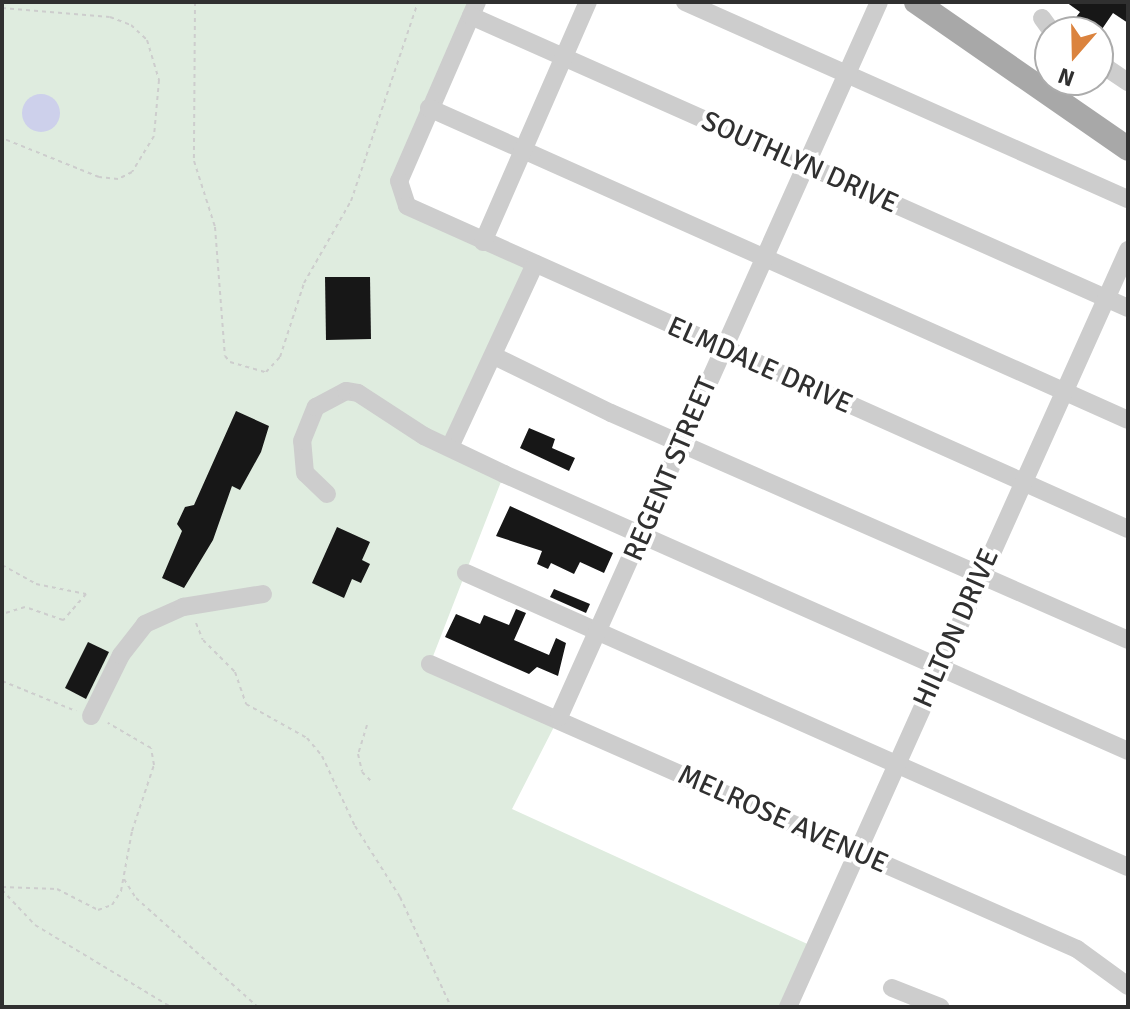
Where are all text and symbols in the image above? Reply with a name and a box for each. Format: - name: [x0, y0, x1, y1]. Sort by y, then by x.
- north arrow: [1034, 16, 1114, 96]
- text: N: [1054, 62, 1078, 92]
- street label: SOUTHLYN DRIVE: [697, 104, 903, 220]
- street label: ELMDALE DRIVE: [662, 309, 858, 421]
- street label: REGENT STREET: [616, 372, 724, 566]
- street label: HILTON DRIVE: [906, 543, 1006, 713]
- street label: MELROSE AVENUE: [673, 758, 893, 880]

